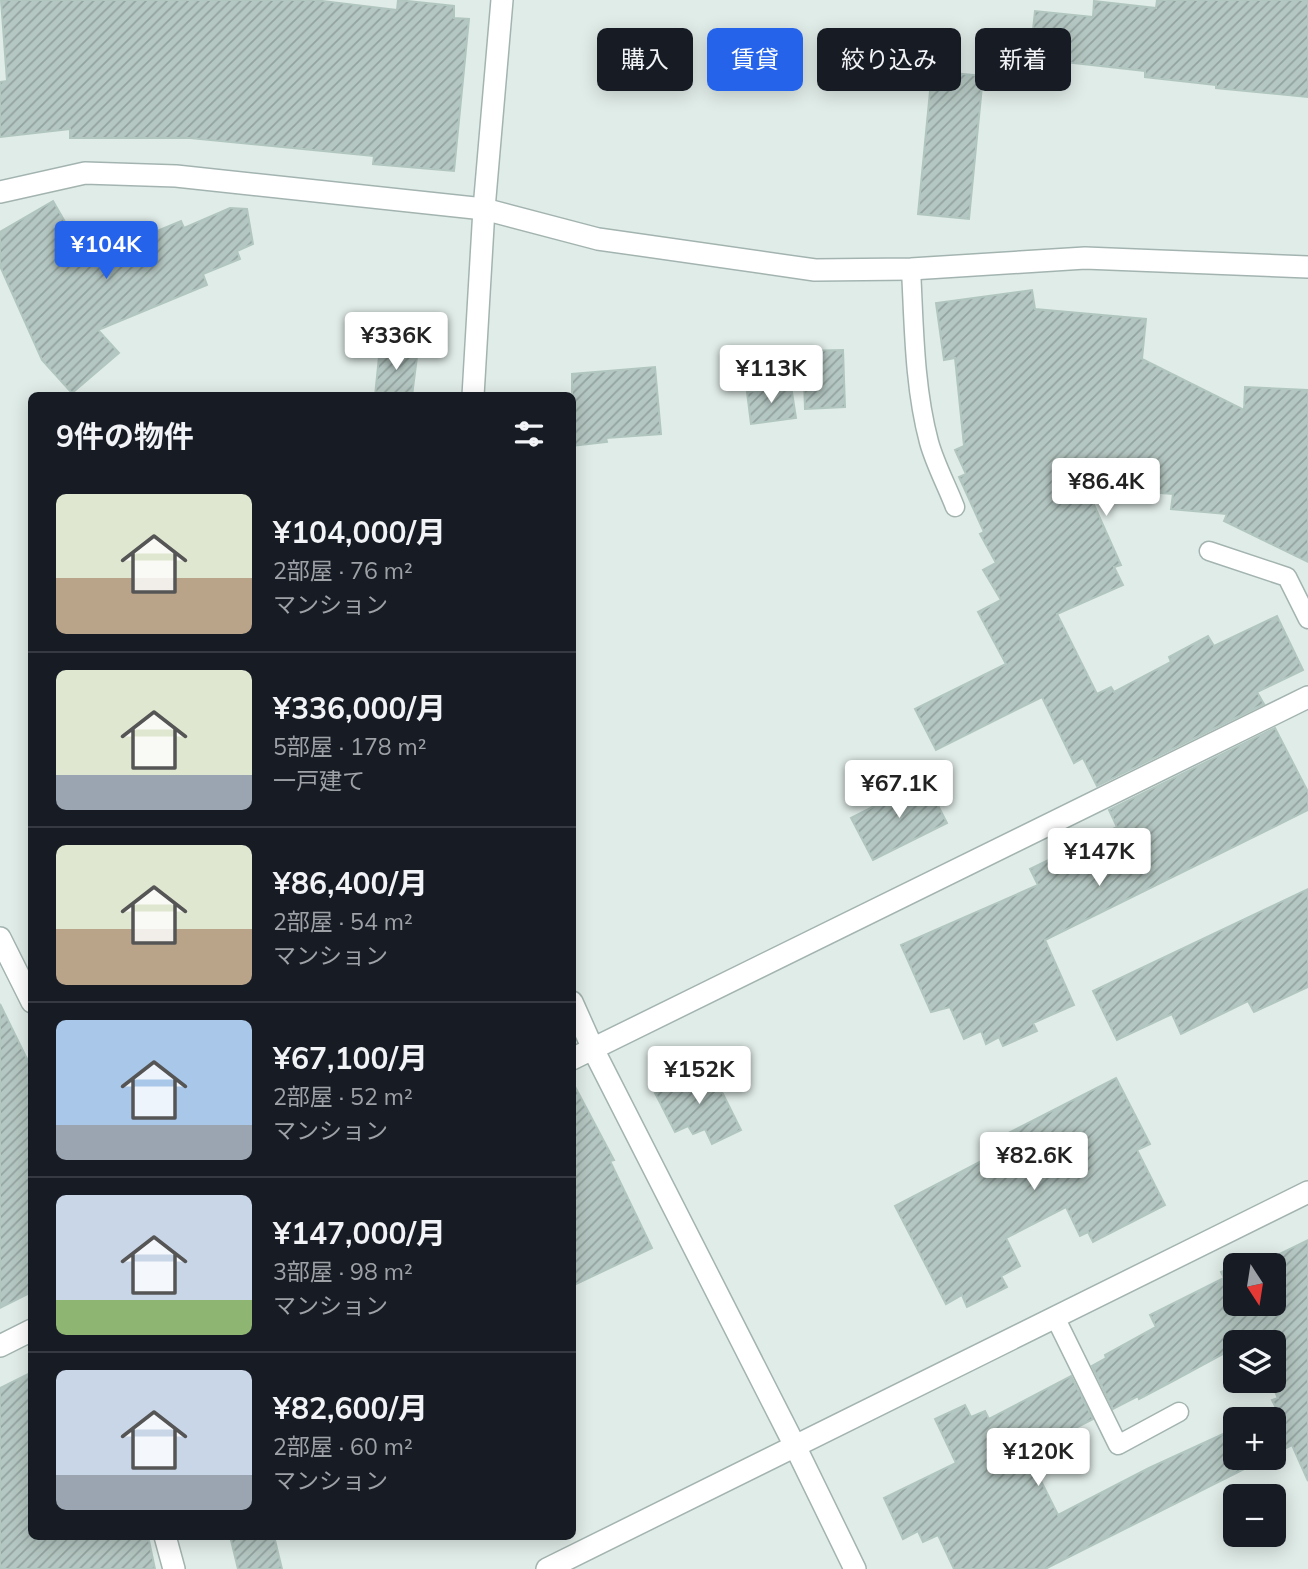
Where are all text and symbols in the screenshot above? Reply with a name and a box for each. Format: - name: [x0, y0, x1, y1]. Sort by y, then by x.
- chip: 購入: [597, 28, 693, 91]
- chip: 賃貸: [707, 28, 803, 91]
- chip: 絞り込み: [817, 28, 961, 91]
- chip: 新着: [975, 28, 1071, 91]
- pin: ¥104K: [57, 222, 155, 281]
- text: ¥104K: [71, 229, 141, 258]
- pin: ¥336K: [347, 312, 445, 372]
- text: ¥336K: [361, 320, 431, 349]
- pin: ¥113K: [722, 346, 820, 405]
- text: ¥113K: [736, 353, 806, 382]
- icon: filters: [510, 415, 548, 453]
- text: 9件の物件: [56, 417, 194, 455]
- pin: ¥86.4K: [1049, 458, 1163, 518]
- text: ¥86.4K: [1068, 466, 1144, 495]
- text: ¥104,000/月: [273, 513, 446, 551]
- icon: home: [112, 522, 196, 606]
- text: 2部屋 · 76 m²: [273, 556, 413, 585]
- text: マンション: [273, 590, 388, 619]
- text: ¥336,000/月: [273, 689, 446, 727]
- icon: home: [112, 698, 196, 782]
- text: 5部屋 · 178 m²: [273, 732, 426, 761]
- pin: ¥67.1K: [842, 760, 956, 820]
- text: 一戸建て: [273, 766, 365, 795]
- text: ¥67.1K: [861, 768, 937, 797]
- pin: ¥147K: [1050, 828, 1148, 888]
- text: ¥147K: [1064, 836, 1134, 865]
- text: ¥86,400/月: [273, 864, 428, 902]
- icon: home: [112, 873, 196, 957]
- text: 2部屋 · 54 m²: [273, 907, 413, 936]
- text: マンション: [273, 941, 388, 970]
- text: ¥67,100/月: [273, 1039, 428, 1077]
- pin: ¥152K: [650, 1046, 748, 1106]
- icon: home: [112, 1048, 196, 1132]
- text: ¥152K: [664, 1054, 734, 1083]
- text: 2部屋 · 52 m²: [273, 1082, 413, 1111]
- text: マンション: [273, 1116, 388, 1145]
- pin: ¥82.6K: [977, 1132, 1091, 1192]
- text: ¥82.6K: [996, 1140, 1072, 1169]
- text: ¥147,000/月: [273, 1214, 446, 1252]
- icon: home: [112, 1223, 196, 1307]
- north arrow: [1223, 1253, 1286, 1316]
- map controls: [1223, 1253, 1286, 1547]
- text: 3部屋 · 98 m²: [273, 1257, 413, 1286]
- text: マンション: [273, 1291, 388, 1320]
- button: layers: [1223, 1330, 1286, 1393]
- text: ¥82,600/月: [273, 1389, 428, 1427]
- icon: home: [112, 1398, 196, 1482]
- button: +: [1223, 1407, 1286, 1470]
- pin: ¥120K: [989, 1428, 1087, 1488]
- text: 2部屋 · 60 m²: [273, 1432, 413, 1461]
- text: ¥120K: [1003, 1436, 1073, 1465]
- text: マンション: [273, 1466, 388, 1495]
- button: −: [1223, 1484, 1286, 1547]

